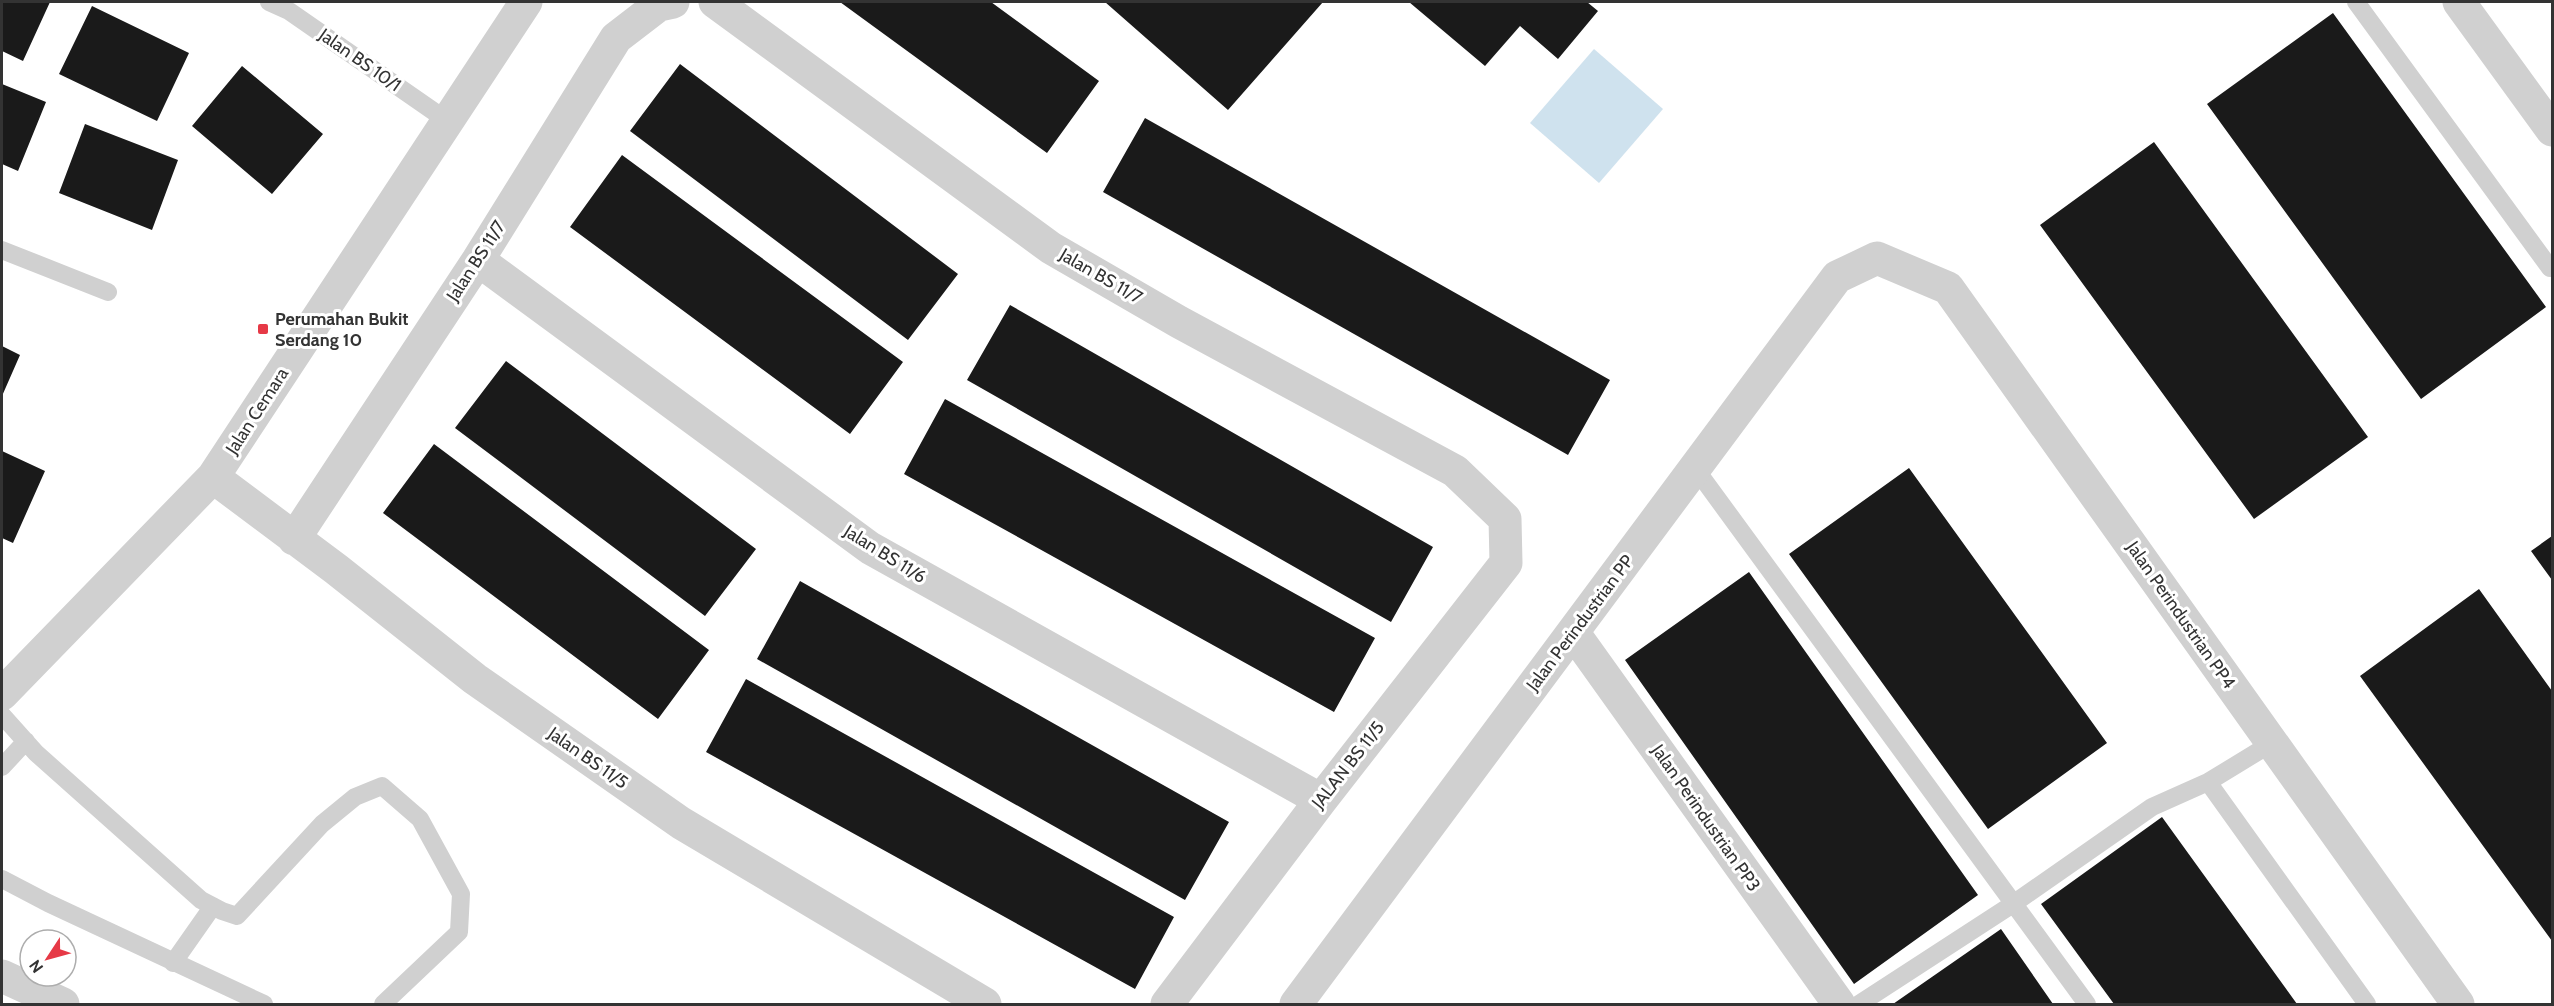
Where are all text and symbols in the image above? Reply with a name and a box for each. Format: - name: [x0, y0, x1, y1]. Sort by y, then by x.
- street label: Jalan BS 10/1: [314, 23, 405, 96]
- street label: Jalan BS 11/7: [441, 216, 510, 306]
- street label: Jalan BS 11/7: [1055, 243, 1146, 308]
- place label: Perumahan Bukit Serdang 10: [275, 308, 408, 351]
- marker: Perumahan Bukit Serdang 10: [256, 322, 270, 336]
- street label: Jalan Cemara: [220, 363, 293, 459]
- street label: Jalan BS 11/6: [839, 520, 930, 588]
- street label: Jalan Perindustrian PP4: [2121, 536, 2240, 693]
- street label: Jalan Perindustrian PP: [1521, 551, 1638, 696]
- street label: JALAN BS 11/5: [1306, 717, 1389, 814]
- street label: Jalan BS 11/5: [543, 722, 632, 794]
- street label: Jalan Perindustrian PP3: [1646, 739, 1765, 896]
- north arrow: [18, 928, 78, 988]
- text: N: [25, 956, 47, 977]

